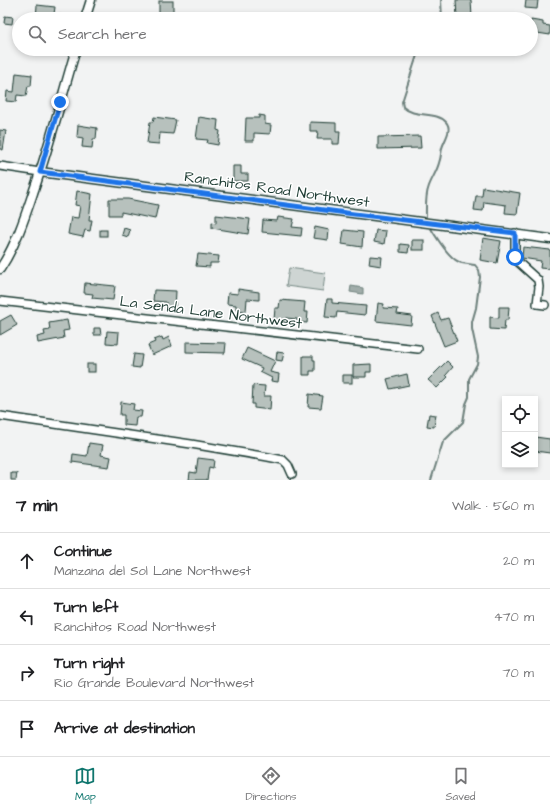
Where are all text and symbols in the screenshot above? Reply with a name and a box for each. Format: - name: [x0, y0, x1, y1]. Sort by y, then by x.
- search box: [12, 12, 538, 56]
- icon: search: [26, 23, 48, 45]
- text: Search here: [58, 24, 147, 45]
- route end: [51, 93, 69, 111]
- street label: Ranchitos Road Northwest: [183, 166, 371, 213]
- route start: [506, 248, 524, 266]
- street label: La Senda Lane Northwest: [118, 291, 303, 334]
- map controls: [502, 396, 538, 468]
- button: locate: [502, 396, 538, 432]
- button: layers: [502, 432, 538, 468]
- text: 7 min: [16, 494, 58, 518]
- text: Walk · 560 m: [452, 497, 534, 515]
- text: Continue: [54, 541, 112, 562]
- icon: ahead: [16, 550, 38, 572]
- text: 20 m: [503, 552, 534, 570]
- text: Manzana del Sol Lane Northwest: [54, 562, 251, 580]
- text: Turn left: [54, 597, 118, 618]
- icon: left: [16, 606, 38, 628]
- text: 470 m: [494, 608, 534, 626]
- text: Ranchitos Road Northwest: [54, 618, 216, 636]
- text: Turn right: [54, 653, 125, 674]
- icon: right: [16, 662, 38, 684]
- text: 70 m: [502, 664, 534, 682]
- text: Rio Grande Boulevard Northwest: [54, 674, 254, 692]
- icon: arrive: [16, 718, 38, 740]
- text: Arrive at destination: [54, 718, 195, 739]
- tab: Map: [74, 765, 96, 804]
- tab: Directions: [245, 765, 297, 804]
- tab: Saved: [446, 765, 476, 804]

